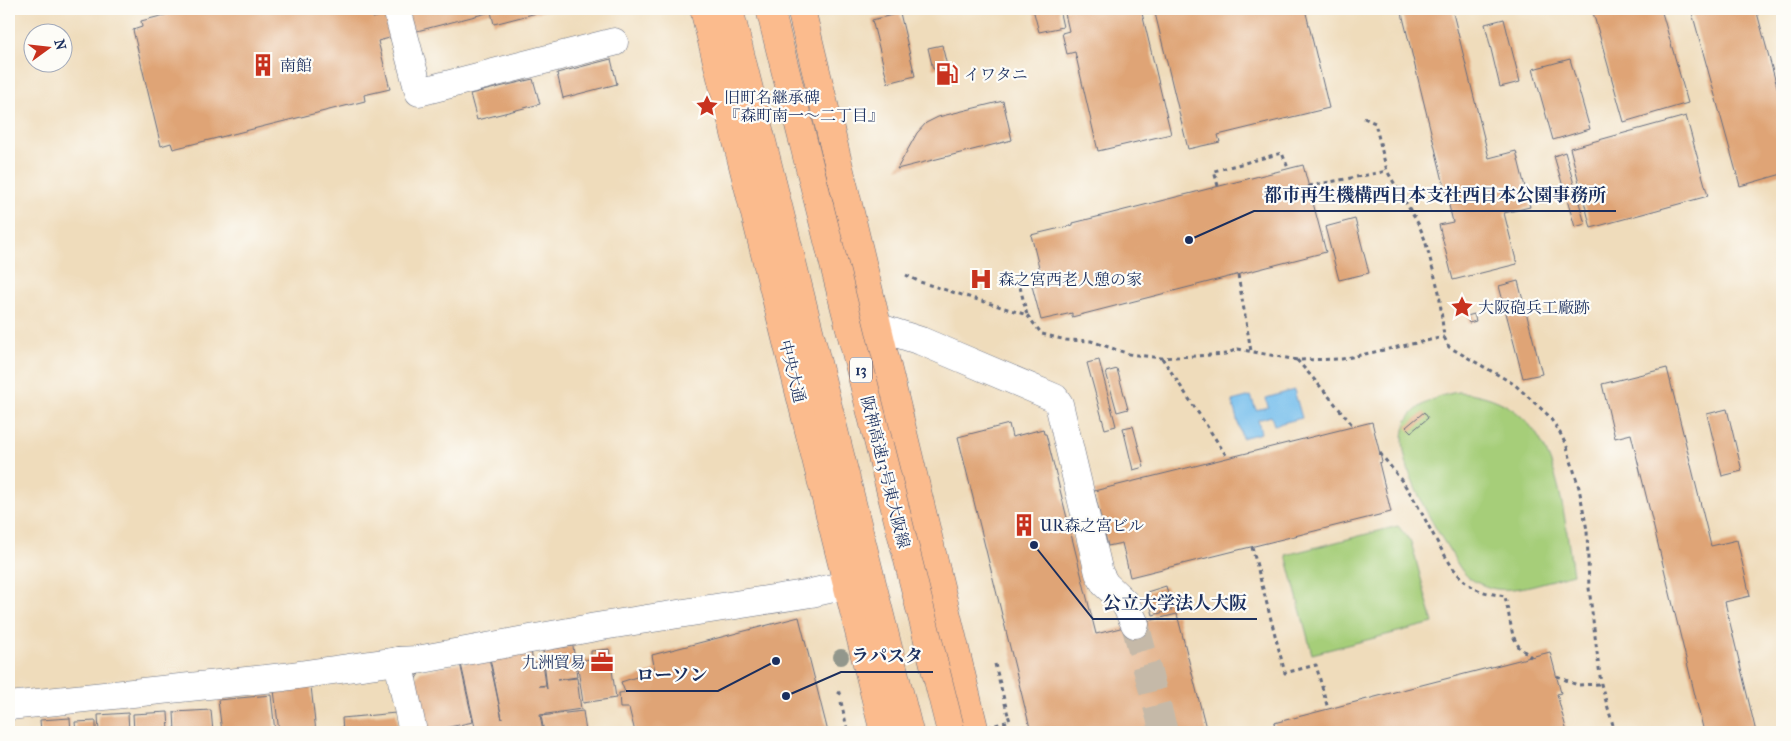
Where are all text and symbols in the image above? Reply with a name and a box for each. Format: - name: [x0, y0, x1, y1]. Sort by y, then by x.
- north arrow: [22, 22, 72, 72]
- text: N: [50, 37, 70, 52]
- building icon: 南館: [250, 52, 276, 78]
- place label: 南館: [280, 56, 312, 75]
- fuel station icon: イワタニ: [934, 61, 960, 87]
- place label: イワタニ: [964, 65, 1028, 84]
- place label: 旧町名継承碑 『森町南一～二丁目』: [724, 88, 884, 125]
- place icon: 旧町名継承碑 『森町南一～二丁目』: [694, 93, 720, 119]
- callout: 都市再生機構西日本支社西日本公園事務所: [1254, 178, 1616, 211]
- text: 都市再生機構西日本支社西日本公園事務所: [1264, 185, 1606, 206]
- hospital icon: 森之宮西老人憩の家: [968, 266, 994, 292]
- place label: 森之宮西老人憩の家: [998, 270, 1142, 289]
- place icon: 大阪砲兵工廠跡: [1449, 294, 1475, 320]
- place label: 大阪砲兵工廠跡: [1478, 298, 1590, 317]
- street label: 中央大通: [776, 338, 809, 404]
- road number: 13: [850, 358, 872, 382]
- street label: 阪神高速13号東大阪線: [857, 394, 914, 550]
- building icon: UR森之宮ビル: [1011, 512, 1037, 538]
- place label: UR森之宮ビル: [1040, 516, 1144, 535]
- callout: 公立大学法人大阪: [1093, 586, 1257, 619]
- text: 公立大学法人大阪: [1103, 593, 1247, 614]
- callout: ラパスタ: [841, 639, 933, 672]
- text: ラパスタ: [851, 646, 923, 667]
- office icon: 九洲貿易: [589, 649, 615, 675]
- place label: 九洲貿易: [522, 653, 586, 672]
- callout: ローソン: [626, 658, 718, 691]
- text: ローソン: [636, 665, 708, 686]

